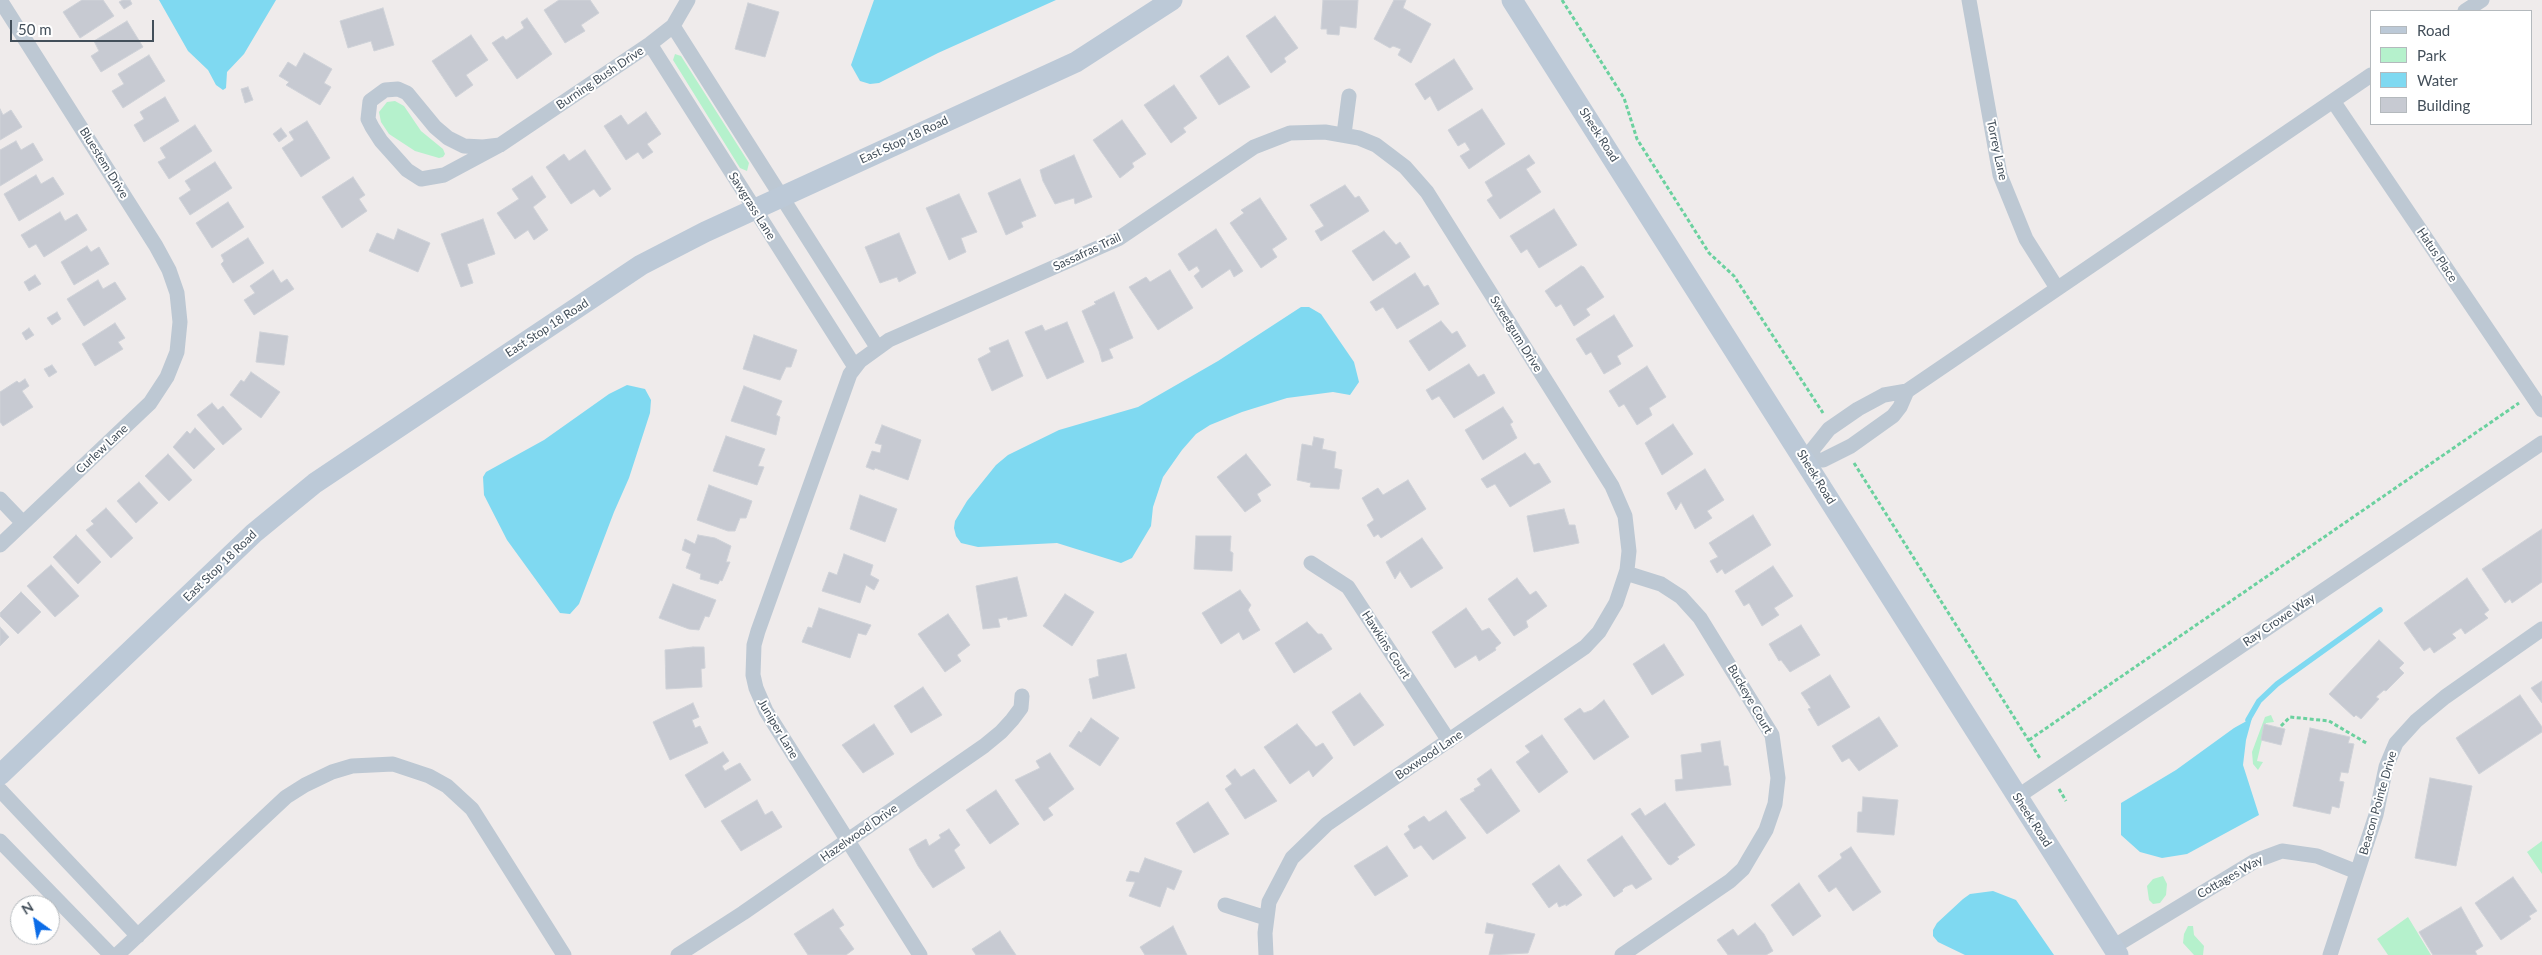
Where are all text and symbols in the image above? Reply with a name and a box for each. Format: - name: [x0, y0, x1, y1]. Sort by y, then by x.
- scale bar: [12, 10, 156, 42]
- legend: [2370, 10, 2532, 125]
- text: 50 m: [18, 20, 52, 38]
- text: Road: [2417, 21, 2450, 39]
- street label: Burning Bush Drive: [554, 43, 646, 113]
- text: Park: [2417, 46, 2446, 64]
- text: Water: [2417, 71, 2458, 89]
- text: Building: [2417, 96, 2470, 114]
- street label: Sheek Road: [1576, 105, 1622, 165]
- street label: East Stop 18 Road: [857, 113, 951, 167]
- street label: Torrey Lane: [1984, 118, 2010, 182]
- street label: Bluestem Drive: [76, 125, 132, 201]
- street label: Sawgrass Lane: [726, 170, 778, 242]
- street label: Hatus Place: [2414, 225, 2460, 285]
- street label: Sassafras Trail: [1051, 230, 1123, 274]
- street label: Sweetgum Drive: [1487, 293, 1545, 375]
- street label: East Stop 18 Road: [503, 296, 591, 360]
- street label: Curlew Lane: [73, 421, 131, 477]
- street label: Sheek Road: [1794, 447, 1838, 507]
- street label: East Stop 18 Road: [180, 527, 260, 605]
- street label: Ray Crowe Way: [2240, 591, 2318, 649]
- street label: Hawkins Court: [1359, 608, 1413, 682]
- street label: Buckeye Court: [1724, 662, 1776, 736]
- street label: Juniper Lane: [755, 697, 801, 761]
- street label: Boxwood Lane: [1393, 727, 1465, 783]
- street label: Beacon Pointe Drive: [2356, 749, 2400, 857]
- street label: Sheek Road: [2009, 790, 2055, 850]
- street label: Hazelwood Drive: [818, 801, 900, 865]
- street label: Cottages Way: [2195, 852, 2265, 902]
- north arrow: [10, 895, 60, 945]
- text: N: [18, 898, 36, 918]

